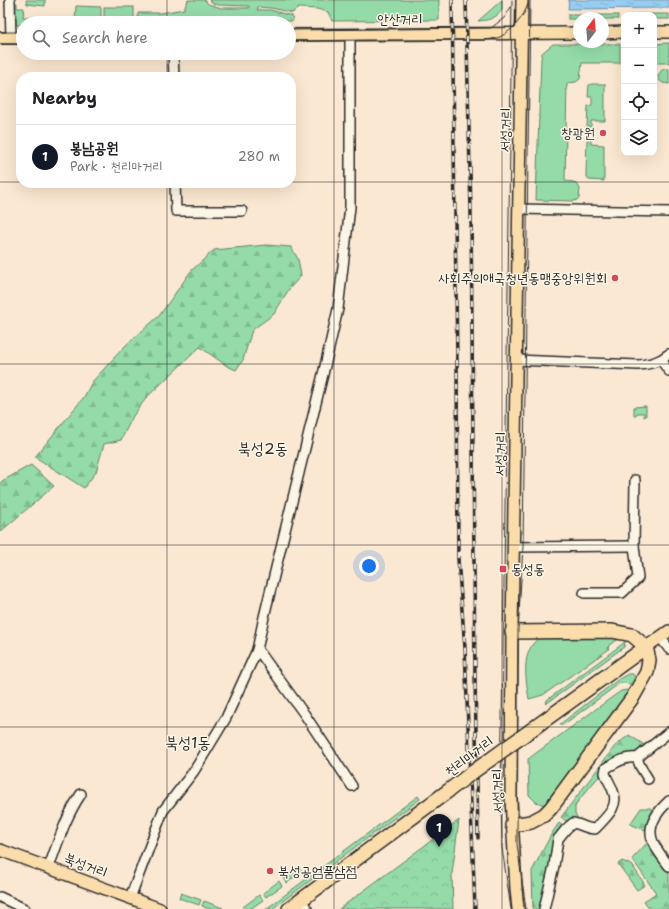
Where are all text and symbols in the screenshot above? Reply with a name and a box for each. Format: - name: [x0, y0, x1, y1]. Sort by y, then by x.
- street label: 안산거리: [377, 10, 423, 28]
- north arrow: [573, 12, 609, 48]
- map controls: [621, 12, 657, 156]
- button: +: [621, 12, 657, 48]
- search box: [16, 16, 296, 60]
- icon: search: [30, 27, 52, 49]
- text: Search here: [62, 28, 148, 48]
- button: −: [621, 48, 657, 84]
- button: locate: [621, 84, 657, 120]
- text: Nearby: [32, 87, 97, 109]
- street label: 서성거리: [496, 107, 514, 153]
- button: layers: [621, 120, 657, 156]
- place label: 창광원: [561, 124, 595, 142]
- marker: 창광원: [598, 128, 608, 138]
- text: 봉남공원: [70, 138, 118, 158]
- text: 1: [42, 148, 48, 165]
- text: 280 m: [238, 148, 280, 165]
- text: Park · 천리마거리: [70, 158, 163, 175]
- place label: 사회주의애국청년동맹중앙위원회: [438, 269, 607, 287]
- marker: 사회주의애국청년동맹중앙위원회: [610, 273, 620, 283]
- street label: 서성거리: [491, 431, 509, 477]
- district label: 북성2동: [238, 438, 288, 459]
- your location: [359, 556, 379, 576]
- place label: 동성동: [511, 560, 545, 578]
- marker: 동성동: [498, 564, 508, 574]
- district label: 북성1동: [165, 732, 211, 753]
- street label: 천리마거리: [441, 732, 497, 780]
- street label: 서성거리: [488, 768, 506, 814]
- pin: 1: [426, 814, 452, 847]
- street label: 북성거리: [62, 849, 110, 881]
- place label: 북성공엄품삼점: [278, 862, 357, 880]
- marker: 북성공엄품삼점: [265, 866, 275, 876]

